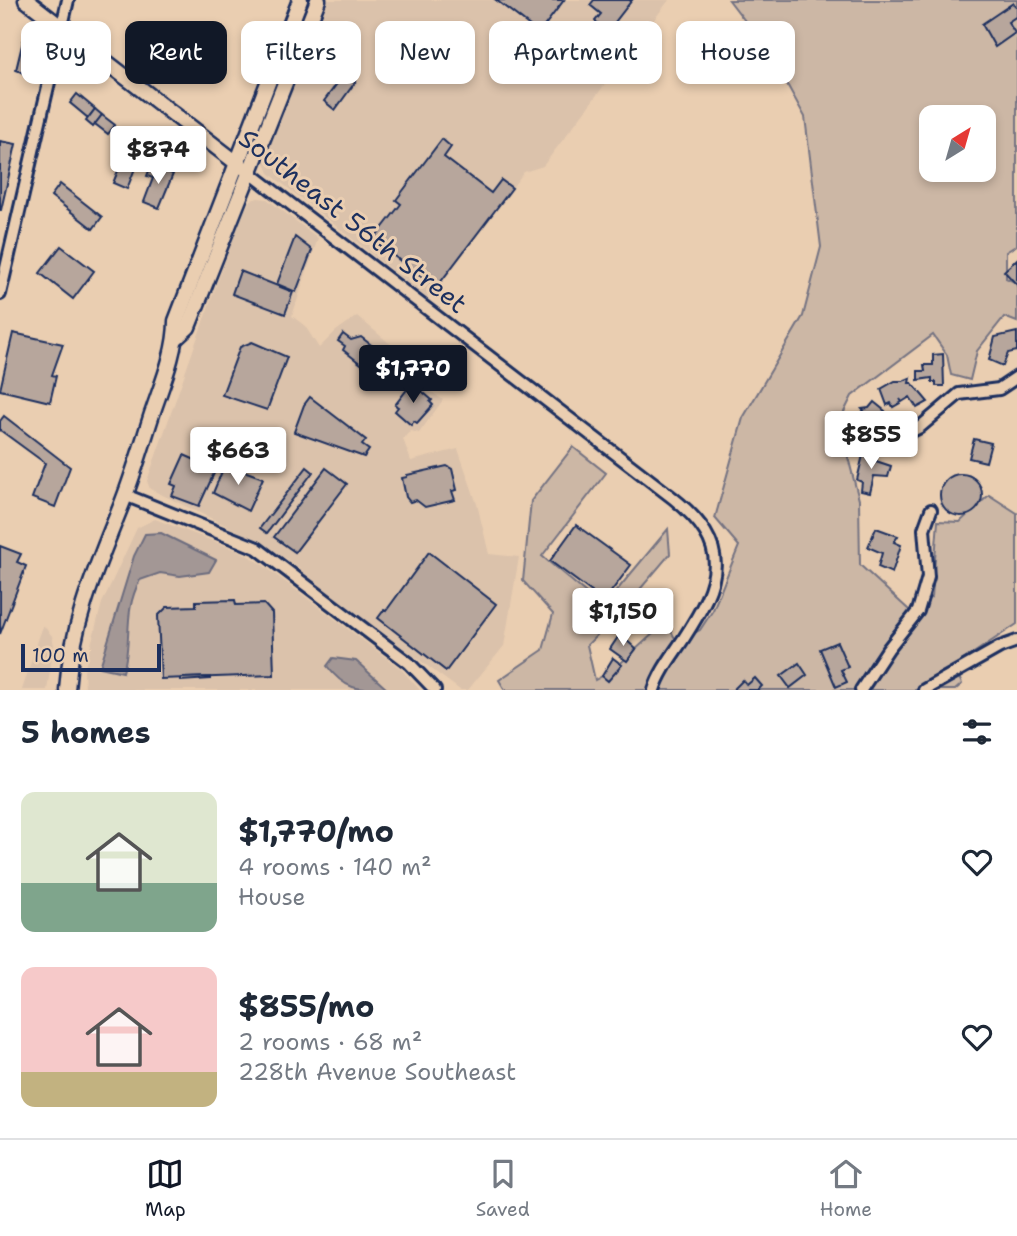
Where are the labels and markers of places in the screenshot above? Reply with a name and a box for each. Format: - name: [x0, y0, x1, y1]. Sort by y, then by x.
- pin: $874: [117, 127, 199, 186]
- pin: $1,770: [356, 346, 470, 405]
- pin: $855: [830, 412, 912, 471]
- pin: $663: [197, 428, 279, 487]
- pin: $1,150: [566, 588, 680, 648]

